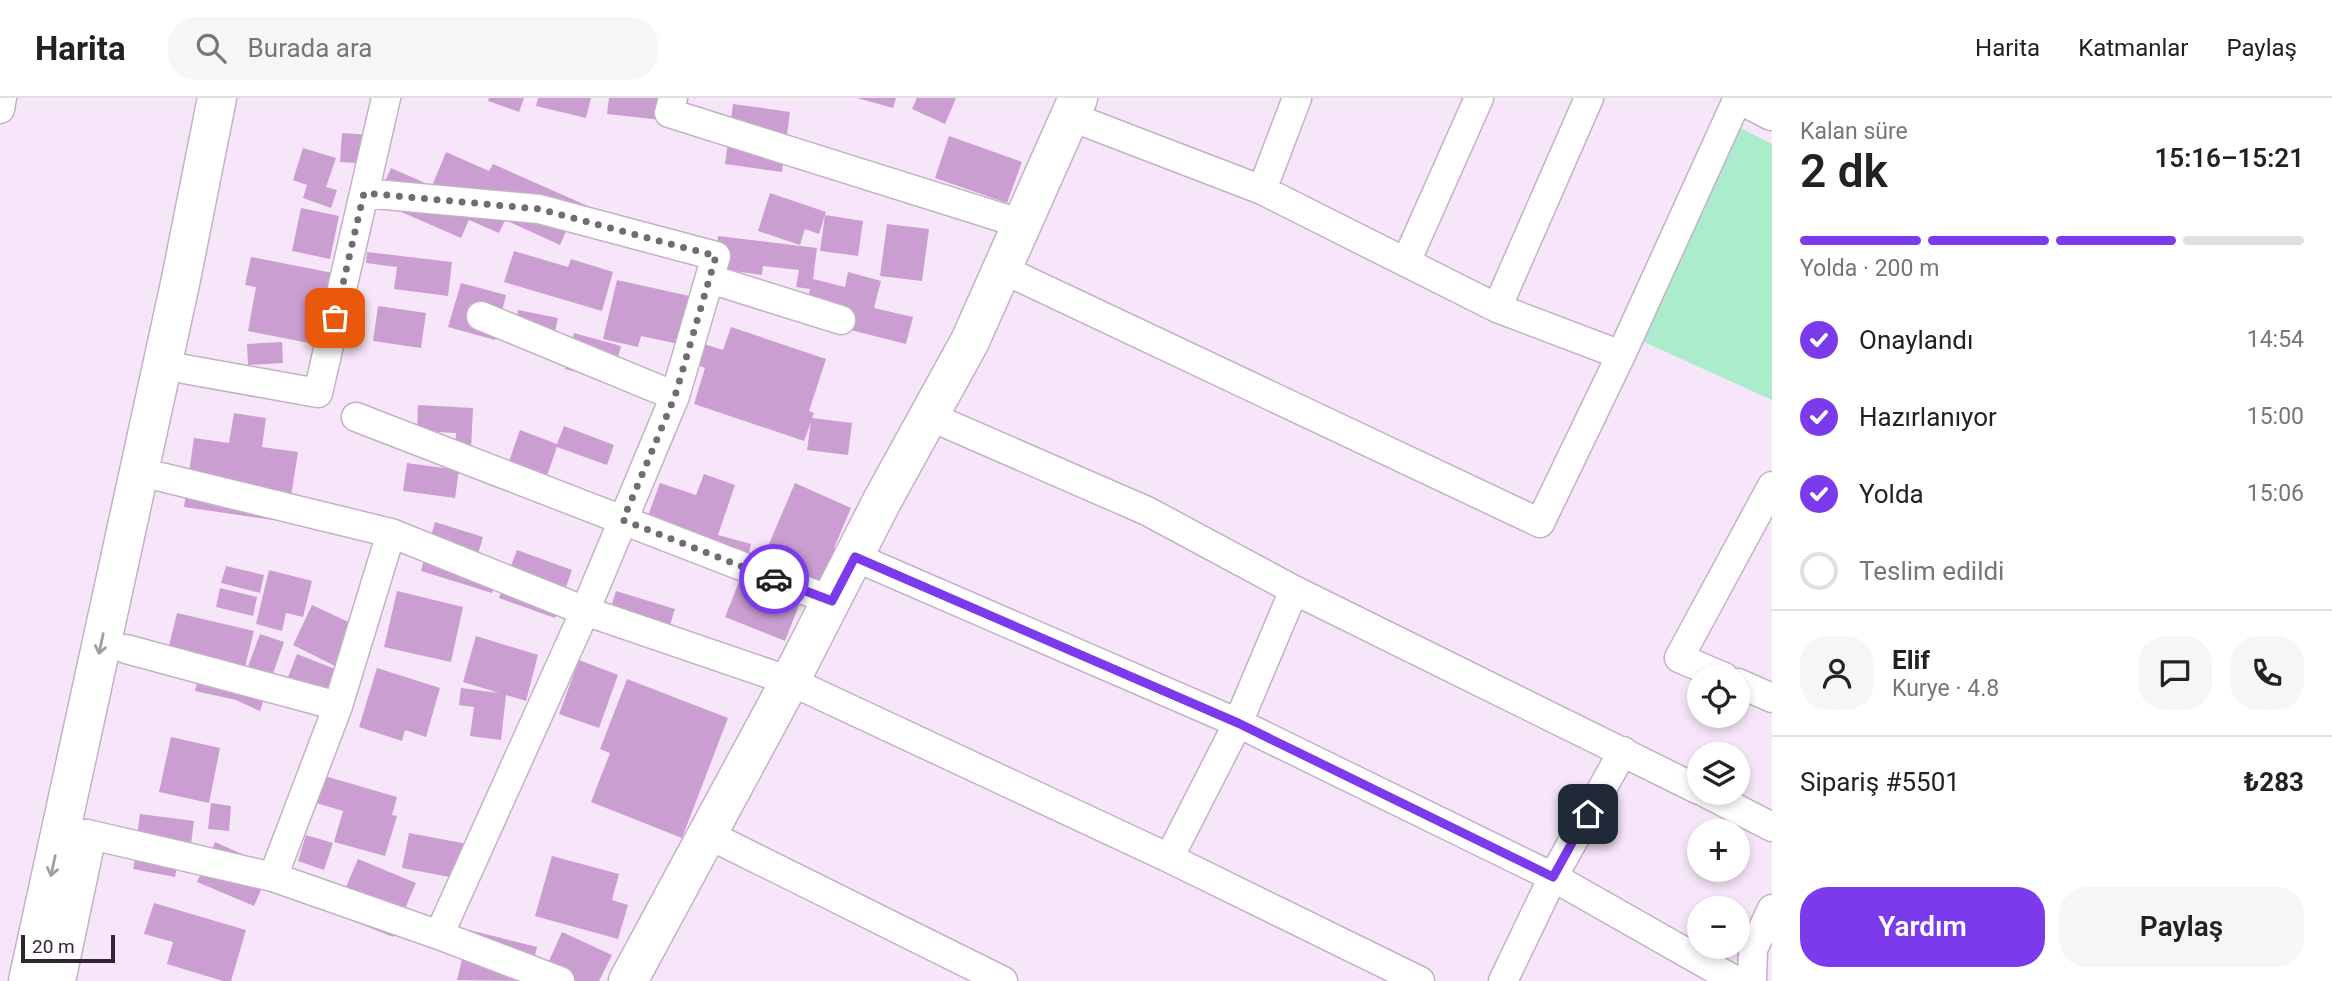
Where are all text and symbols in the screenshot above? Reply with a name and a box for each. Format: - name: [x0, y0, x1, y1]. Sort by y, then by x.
- search box: [168, 17, 658, 80]
- text: Harita: [35, 29, 126, 68]
- icon: search: [192, 29, 230, 67]
- text: Burada ara: [248, 33, 372, 63]
- text: Harita: [1975, 34, 2040, 62]
- text: Katmanlar: [2078, 34, 2188, 62]
- text: Paylaş: [2226, 34, 2297, 62]
- text: Kalan süre: [1800, 118, 1908, 145]
- text: 15:16–15:21: [2154, 143, 2304, 173]
- text: 2 dk: [1800, 144, 1888, 198]
- text: Yolda · 200 m: [1800, 255, 1939, 282]
- pin: [305, 288, 365, 348]
- icon: bag: [316, 299, 354, 337]
- icon: check: [1800, 321, 1838, 359]
- text: Onaylandı: [1859, 325, 1973, 355]
- text: 14:54: [2247, 326, 2304, 353]
- icon: check: [1800, 398, 1838, 436]
- text: Hazırlanıyor: [1859, 402, 1997, 432]
- text: 15:00: [2247, 403, 2304, 430]
- icon: check: [1800, 475, 1838, 513]
- text: Yolda: [1859, 479, 1924, 509]
- text: 15:06: [2247, 480, 2304, 507]
- courier: [739, 544, 809, 614]
- text: Teslim edildi: [1859, 556, 2004, 586]
- icon: car: [755, 560, 793, 598]
- one-way arrow: [94, 632, 108, 655]
- button: person: [1800, 636, 1874, 710]
- button: chat: [2138, 636, 2212, 710]
- button: phone: [2230, 636, 2304, 710]
- text: Elif: [1892, 645, 1930, 675]
- map controls: [1687, 665, 1750, 959]
- button: locate: [1687, 665, 1750, 728]
- text: Kurye · 4.8: [1892, 675, 1999, 702]
- button: layers: [1687, 742, 1750, 805]
- text: Sipariş #5501: [1800, 767, 1960, 797]
- text: ₺283: [2244, 767, 2304, 797]
- pin: [1558, 784, 1618, 844]
- icon: home: [1569, 795, 1607, 833]
- button: +: [1687, 819, 1750, 882]
- one-way arrow: [46, 855, 59, 877]
- button: Yardım: [1800, 887, 2045, 967]
- button: Paylaş: [2059, 887, 2304, 967]
- button: −: [1687, 896, 1750, 959]
- scale bar: [21, 932, 116, 964]
- text: 20 m: [32, 935, 75, 958]

